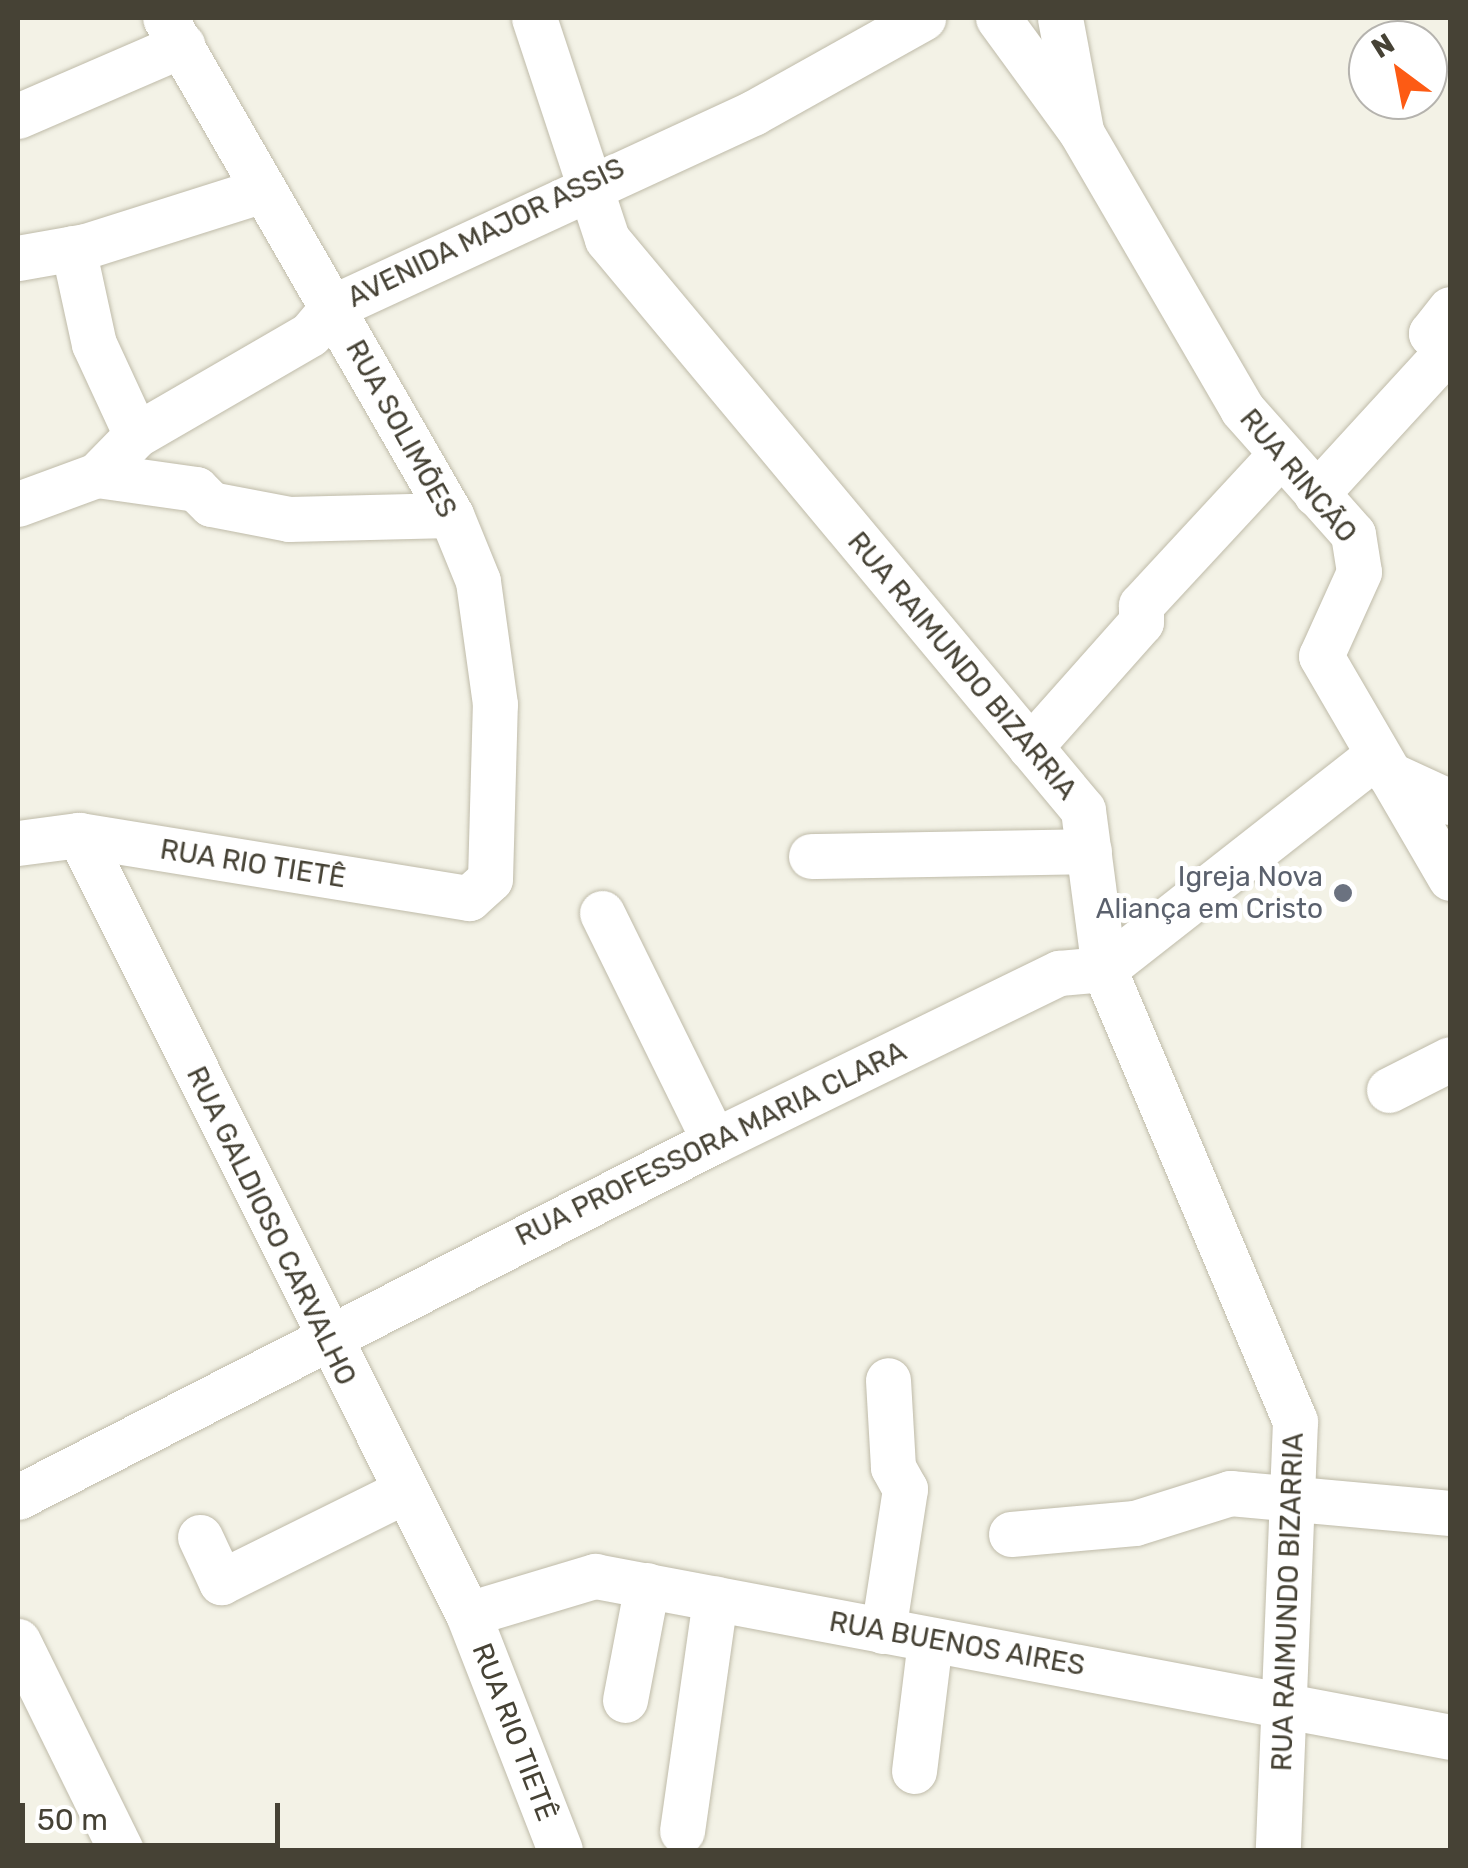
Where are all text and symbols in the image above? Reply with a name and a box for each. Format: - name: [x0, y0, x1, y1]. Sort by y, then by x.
- north arrow: [1348, 20, 1448, 120]
- text: N: [1366, 27, 1400, 65]
- street label: AVENIDA MAJOR ASSIS: [341, 151, 631, 315]
- street label: RUA SOLIMÕES: [338, 334, 464, 524]
- street label: RUA RINCÃO: [1232, 402, 1364, 550]
- street label: RUA RAIMUNDO BIZARRIA: [840, 525, 1084, 807]
- street label: RUA RIO TIETÊ: [157, 833, 349, 895]
- place label: Igreja Nova Aliança em Cristo: [1096, 860, 1323, 926]
- marker: Igreja Nova Aliança em Cristo: [1332, 882, 1354, 904]
- street label: RUA PROFESSORA MARIA CLARA: [509, 1034, 913, 1254]
- street label: RUA GALDIOSO CARVALHO: [179, 1061, 363, 1391]
- street label: RUA RAIMUNDO BIZARRIA: [1265, 1432, 1311, 1772]
- street label: RUA BUENOS AIRES: [826, 1605, 1088, 1683]
- street label: RUA RIO TIETÊ: [464, 1638, 564, 1826]
- scale bar: [25, 1783, 285, 1845]
- text: 50 m: [37, 1802, 108, 1838]

